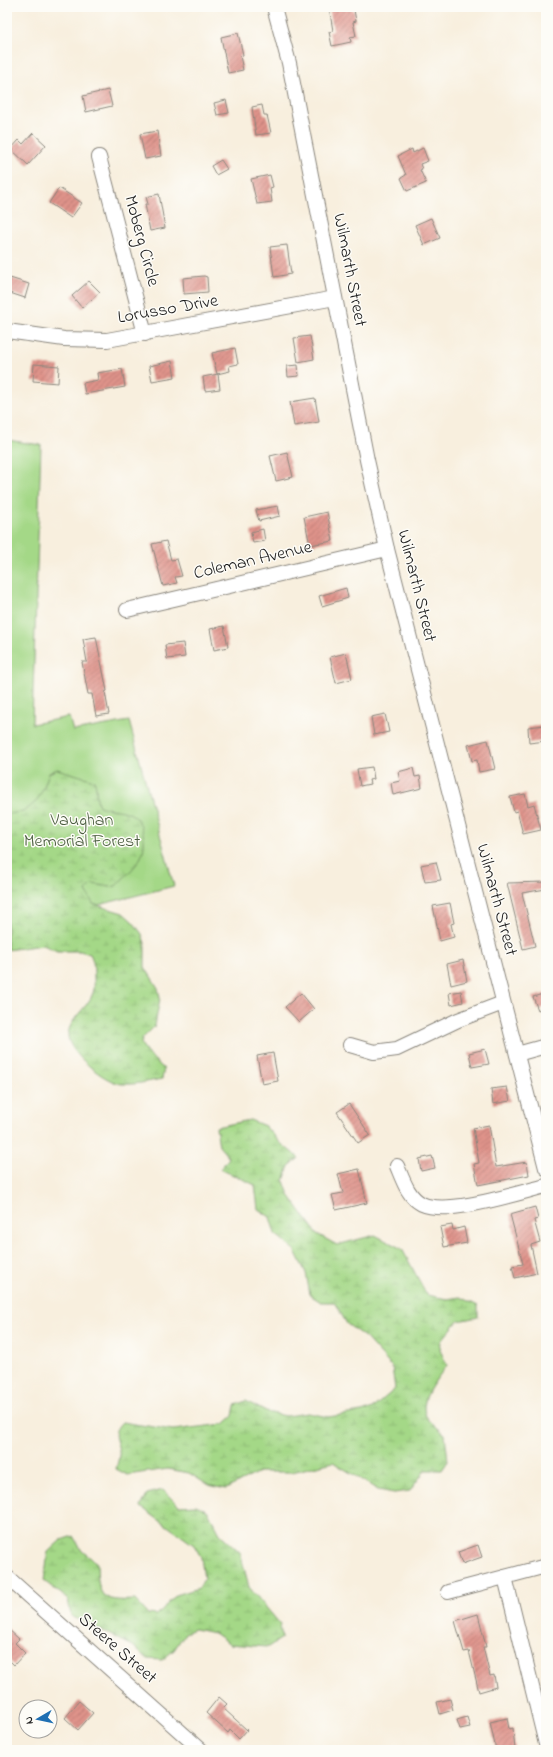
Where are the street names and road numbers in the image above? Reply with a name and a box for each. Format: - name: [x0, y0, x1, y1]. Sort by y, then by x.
- street label: Moberg Circle: [115, 193, 166, 291]
- street label: Wilmarth Street: [325, 211, 373, 329]
- street label: Lorusso Drive: [116, 288, 221, 332]
- street label: Wilmarth Street: [389, 527, 443, 645]
- street label: Coleman Avenue: [191, 535, 316, 587]
- street label: Wilmarth Street: [469, 841, 523, 959]
- street label: Steere Street: [72, 1607, 162, 1691]

